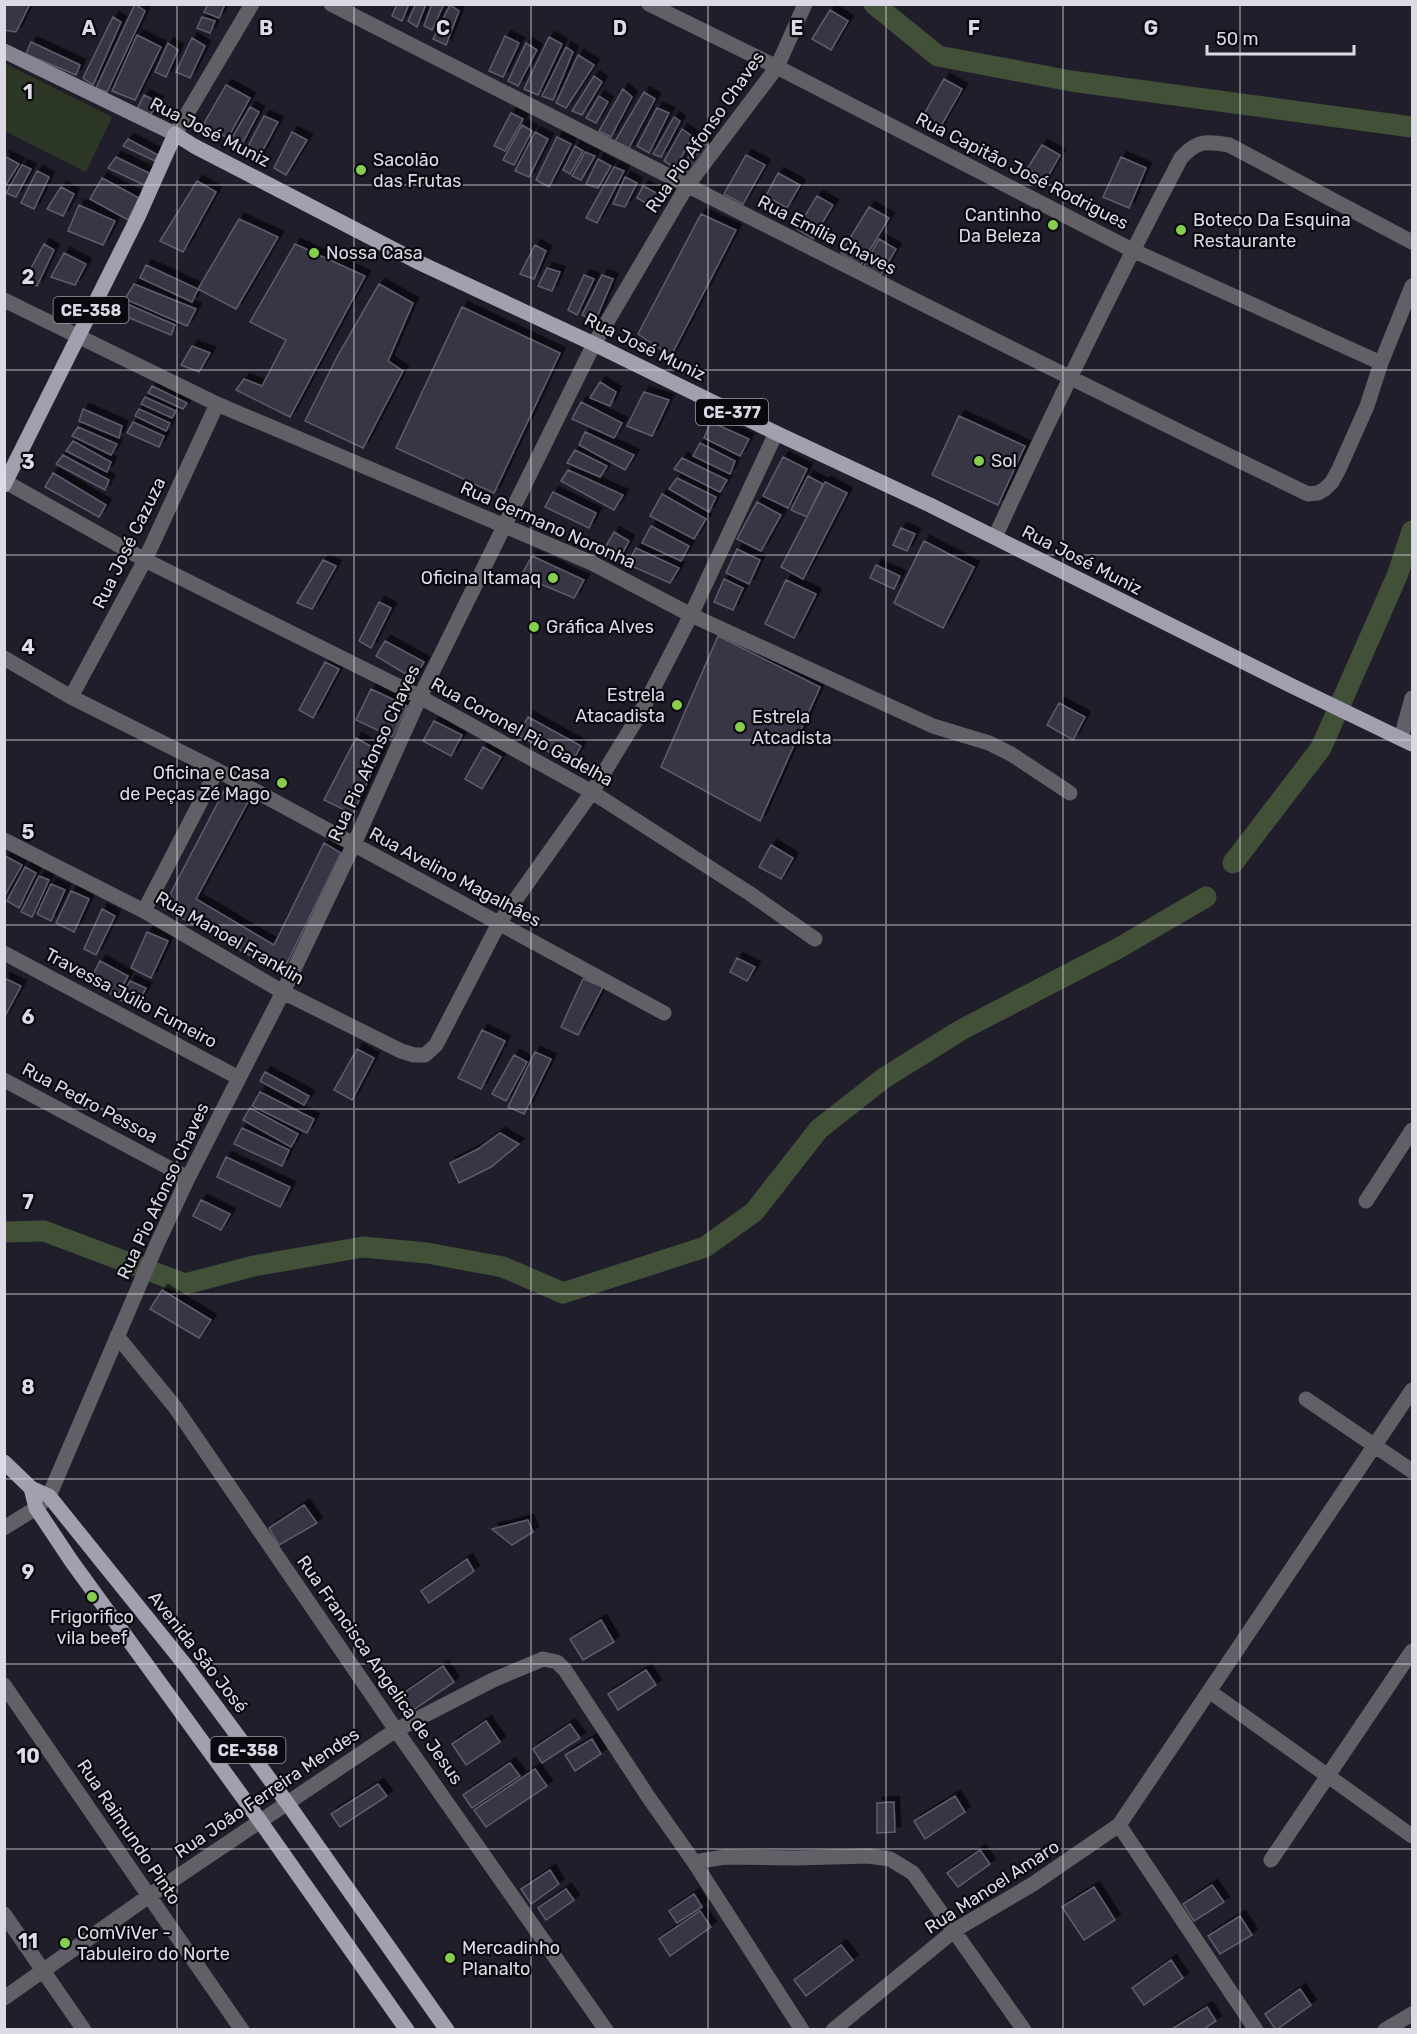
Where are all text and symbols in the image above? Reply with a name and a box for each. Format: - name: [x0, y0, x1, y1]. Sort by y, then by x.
- text: A: [82, 16, 97, 40]
- text: B: [259, 16, 273, 40]
- text: C: [436, 16, 450, 40]
- text: D: [613, 16, 627, 40]
- text: E: [791, 16, 803, 40]
- text: F: [968, 16, 980, 40]
- text: G: [1144, 16, 1158, 40]
- scale bar: [1207, 18, 1354, 56]
- text: 50 m: [1216, 28, 1259, 50]
- street label: Rua Pio Afonso Chaves: [641, 47, 769, 217]
- text: 1: [23, 80, 33, 104]
- street label: Rua José Muniz: [146, 92, 274, 172]
- street label: Rua Capitão José Rodrigues: [912, 108, 1132, 234]
- place label: Sacolão das Frutas: [373, 149, 461, 192]
- marker: Sacolão das Frutas: [354, 163, 368, 177]
- street label: Rua Emília Chaves: [754, 190, 900, 280]
- place label: Cantinho Da Beleza: [959, 204, 1041, 247]
- place label: Boteco Da Esquina Restaurante: [1193, 209, 1351, 252]
- marker: Cantinho Da Beleza: [1046, 218, 1060, 232]
- marker: Boteco Da Esquina Restaurante: [1174, 223, 1188, 237]
- place label: Nossa Casa: [326, 242, 423, 264]
- marker: Nossa Casa: [307, 246, 321, 260]
- text: 2: [22, 265, 35, 289]
- road number: CE-358: [54, 297, 128, 323]
- street label: Rua José Muniz: [581, 308, 709, 386]
- road number: CE-377: [696, 399, 768, 425]
- text: 3: [21, 450, 35, 474]
- place label: Sol: [991, 450, 1017, 472]
- marker: Sol: [972, 454, 986, 468]
- street label: Rua José Cazuza: [88, 474, 170, 612]
- street label: Rua Germano Noronha: [457, 476, 639, 574]
- street label: Rua José Muniz: [1018, 520, 1146, 600]
- place label: Oficina Itamaq: [421, 567, 541, 589]
- marker: Oficina Itamaq: [546, 571, 560, 585]
- place label: Gráfica Alves: [546, 616, 654, 638]
- marker: Gráfica Alves: [527, 620, 541, 634]
- text: 4: [21, 635, 35, 659]
- street label: Rua Pio Afonso Chaves: [323, 661, 425, 845]
- street label: Rua Coronel Pio Gadelha: [427, 673, 617, 791]
- place label: Estrela Atacadista: [575, 684, 665, 727]
- marker: Estrela Atacadista: [670, 698, 684, 712]
- place label: Estrela Atcadista: [752, 706, 832, 749]
- marker: Estrela Atcadista: [733, 720, 747, 734]
- place label: Oficina e Casa de Peças Zé Mago: [120, 762, 270, 805]
- marker: Oficina e Casa de Peças Zé Mago: [275, 776, 289, 790]
- text: 5: [22, 820, 35, 844]
- street label: Rua Avelino Magalhães: [365, 822, 545, 932]
- street label: Rua Manoel Franklin: [152, 886, 308, 990]
- street label: Travessa Júlio Fumeiro: [41, 943, 221, 1053]
- text: 6: [21, 1005, 35, 1029]
- street label: Rua Pedro Pessoa: [18, 1058, 162, 1148]
- street label: Rua Pio Afonso Chaves: [112, 1099, 214, 1283]
- text: 7: [22, 1190, 34, 1214]
- text: 8: [21, 1375, 35, 1399]
- street label: Rua Francisca Angelica de Jesus: [292, 1551, 468, 1789]
- text: 9: [22, 1560, 35, 1584]
- street label: Avenida São José: [144, 1587, 252, 1717]
- marker: Frigorifico vila beef: [85, 1590, 99, 1604]
- place label: Frigorifico vila beef: [50, 1606, 134, 1649]
- street label: Rua João Ferreira Mendes: [170, 1723, 364, 1863]
- road number: CE-358: [210, 1737, 286, 1763]
- text: 10: [16, 1744, 40, 1768]
- street label: Rua Raimundo Pinto: [72, 1755, 186, 1909]
- street label: Rua Manoel Amaro: [921, 1835, 1063, 1939]
- place label: ComViVer - Tabuleiro do Norte: [77, 1922, 230, 1965]
- text: 11: [18, 1929, 38, 1953]
- marker: ComViVer - Tabuleiro do Norte: [58, 1936, 72, 1950]
- place label: Mercadinho Planalto: [462, 1937, 560, 1980]
- marker: Mercadinho Planalto: [443, 1951, 457, 1965]

